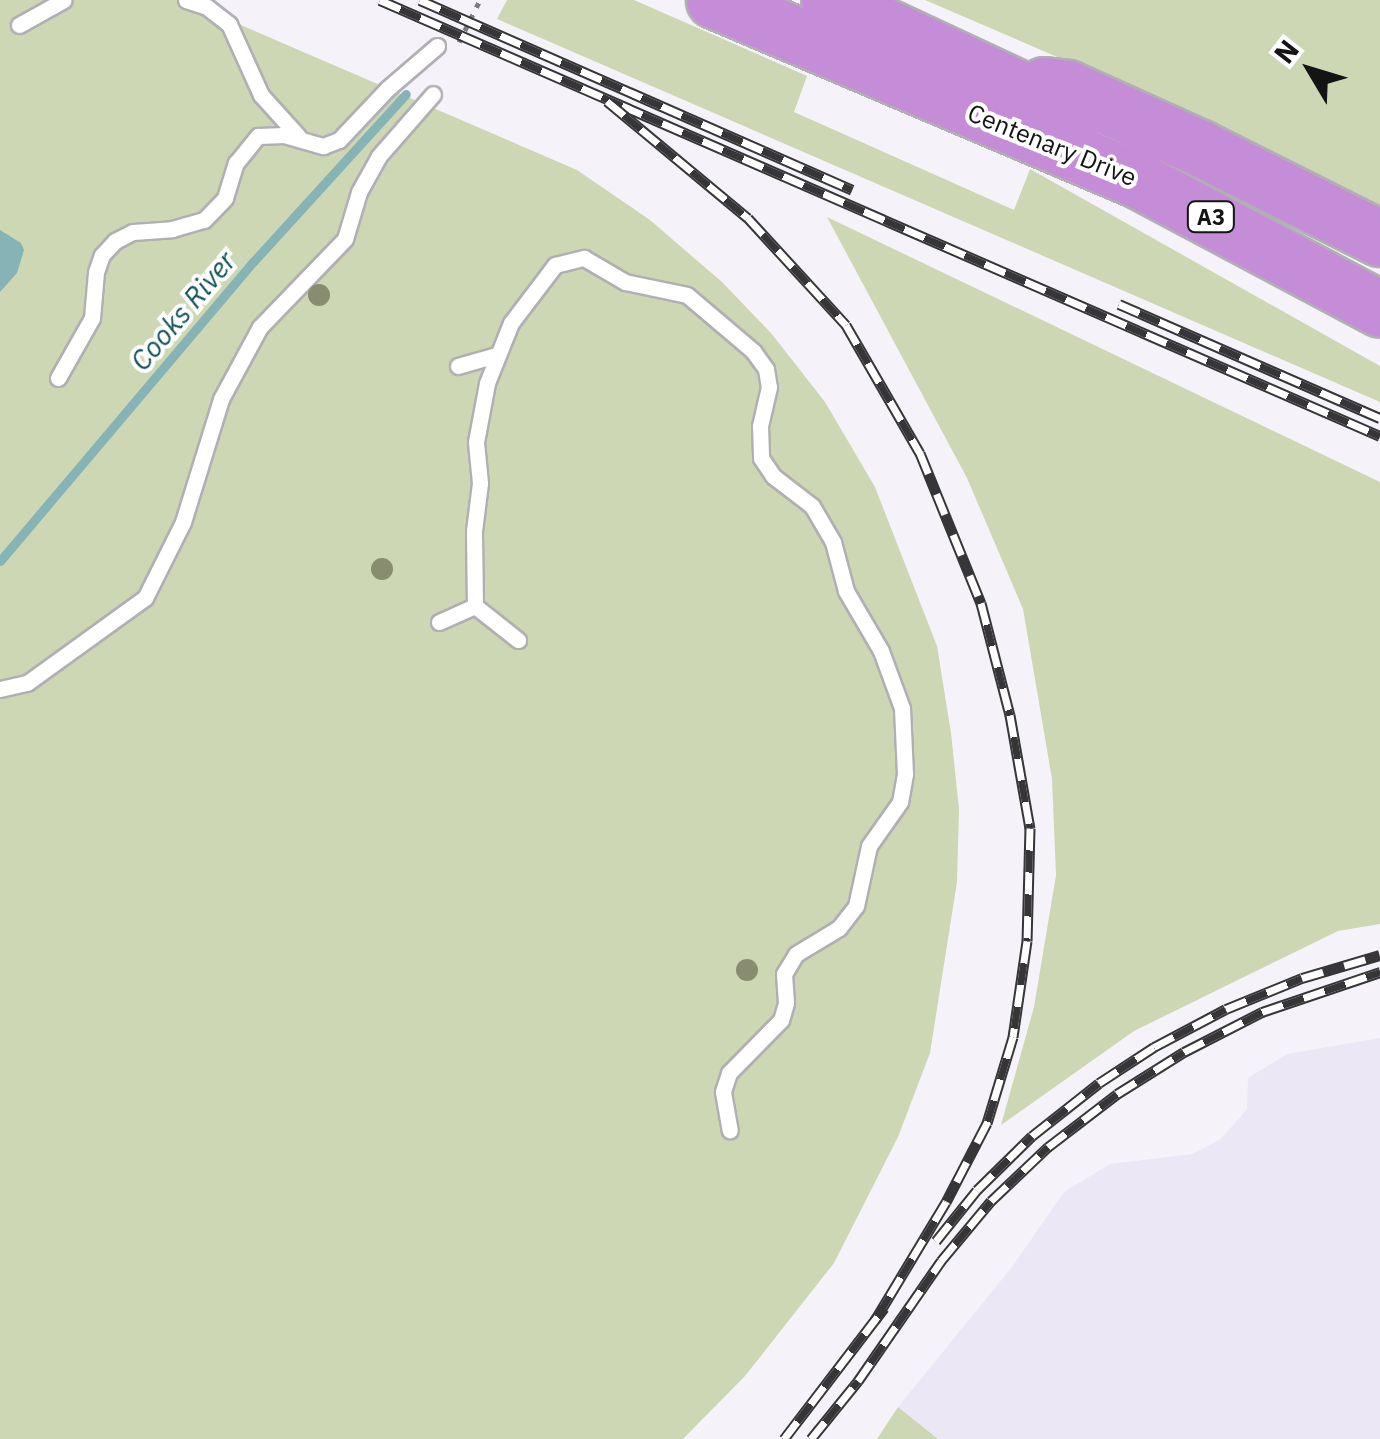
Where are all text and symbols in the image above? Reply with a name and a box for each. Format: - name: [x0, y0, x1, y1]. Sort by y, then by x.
- north arrow: [1260, 20, 1360, 120]
- text: N: [1265, 32, 1307, 71]
- street label: Centenary Drive: [963, 98, 1141, 192]
- road number: A3: [1186, 200, 1236, 234]
- water label: Cooks River: [124, 245, 242, 377]

